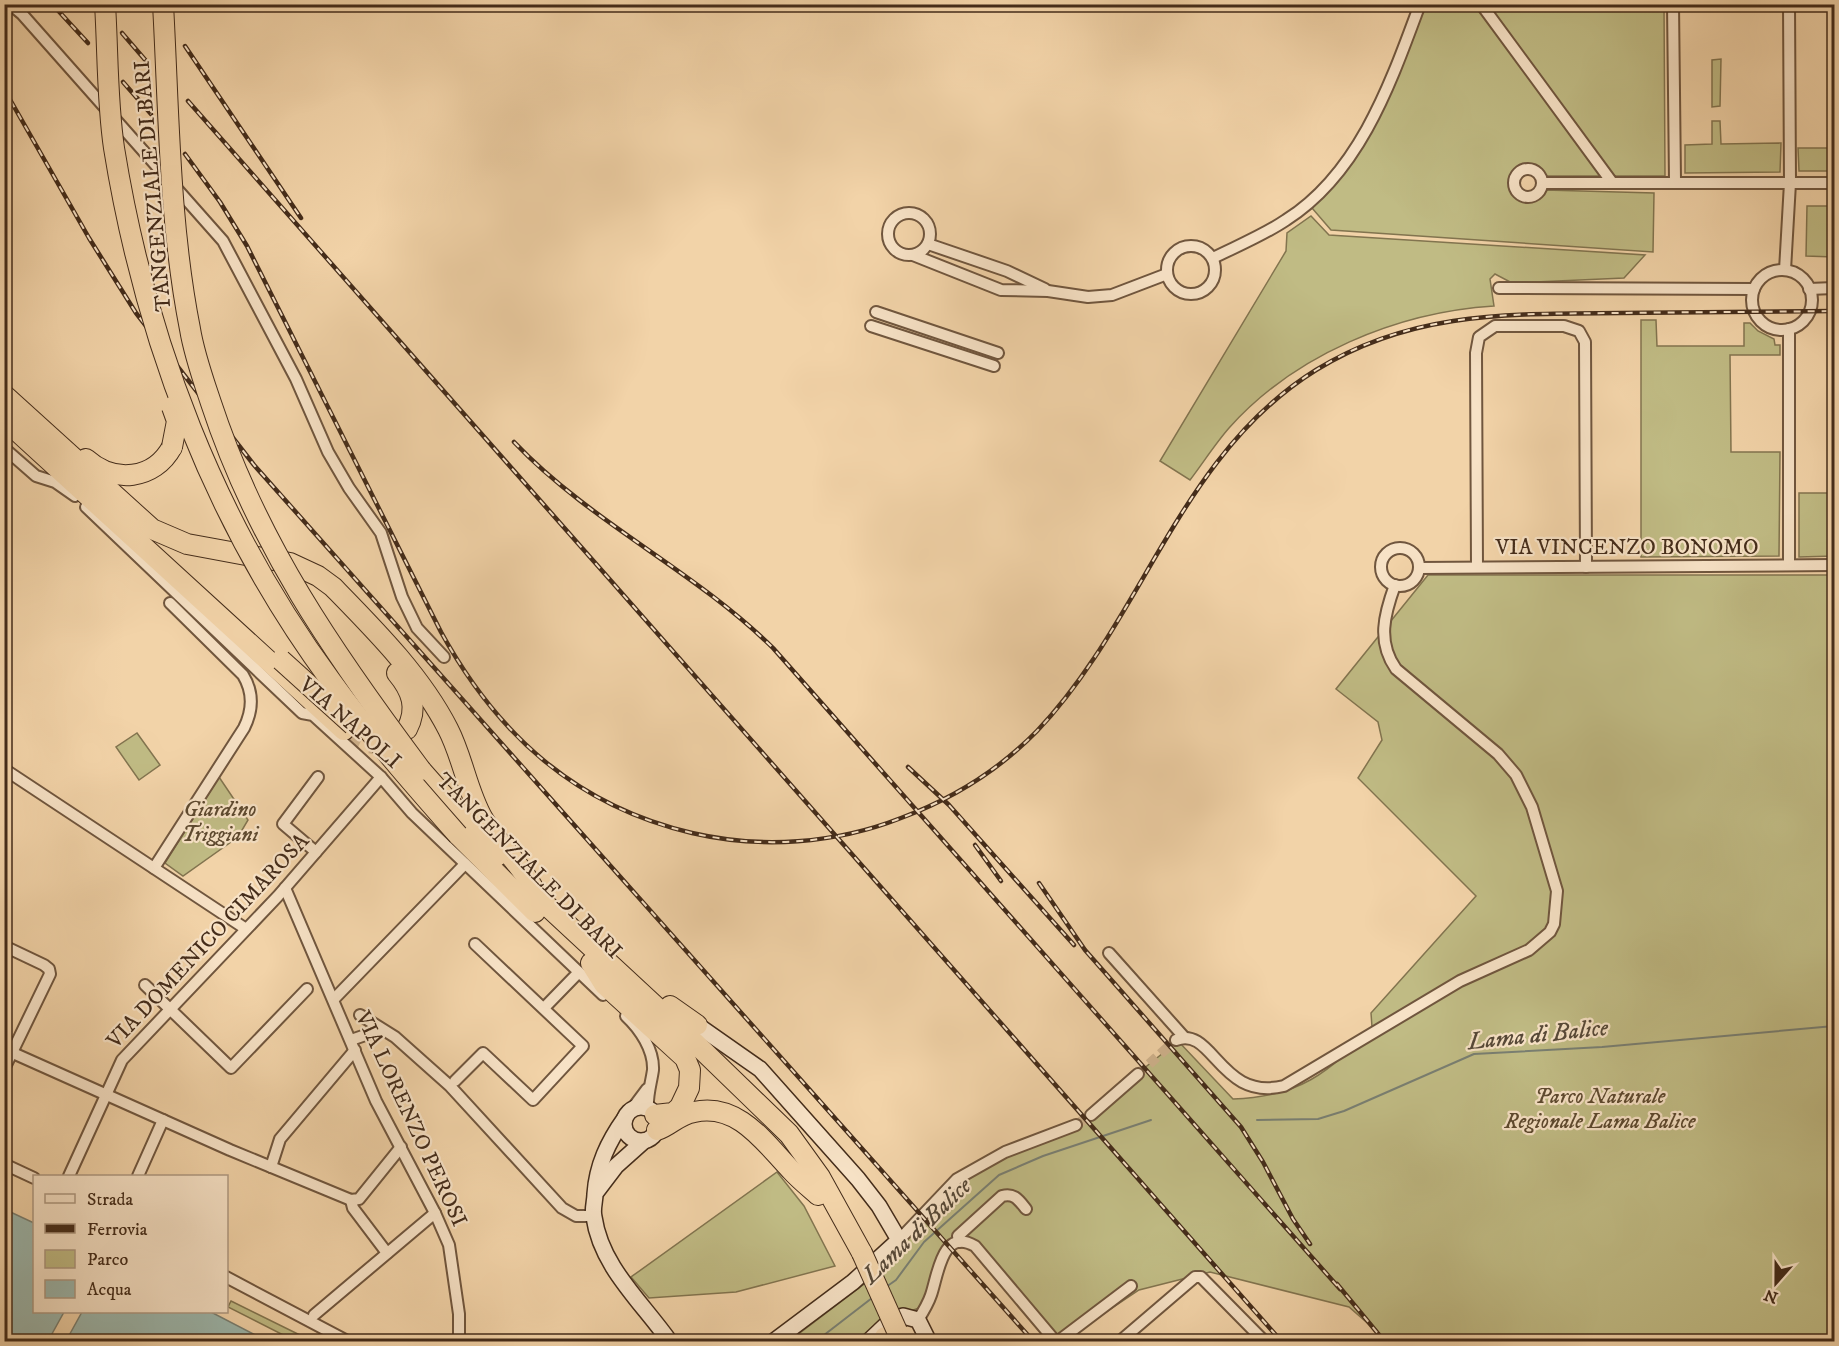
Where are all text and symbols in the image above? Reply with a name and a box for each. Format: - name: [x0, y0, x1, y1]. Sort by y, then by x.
- street label: TANGENZIALE DI BARI: [129, 59, 177, 313]
- street label: VIA VINCENZO BONOMO: [1494, 534, 1759, 561]
- street label: VIA NAPOLI: [293, 671, 407, 775]
- street label: TANGENZIALE DI BARI: [430, 767, 628, 965]
- park label: Giardino Triggiani: [182, 796, 260, 848]
- street label: VIA DOMENICO CIMAROSA: [100, 827, 316, 1055]
- street label: VIA LORENZO PEROSI: [349, 1006, 473, 1231]
- water label: Lama di Balice: [1465, 1013, 1610, 1057]
- park label: Parco Naturale Regionale Lama Balice: [1504, 1083, 1696, 1135]
- water label: Lama di Balice: [855, 1171, 979, 1292]
- legend: [33, 1175, 228, 1313]
- text: Strada: [87, 1189, 134, 1211]
- text: Ferrovia: [87, 1219, 148, 1241]
- text: Parco: [87, 1249, 128, 1271]
- north arrow: [1746, 1253, 1806, 1313]
- text: Acqua: [87, 1279, 132, 1301]
- text: N: [1761, 1284, 1781, 1308]

